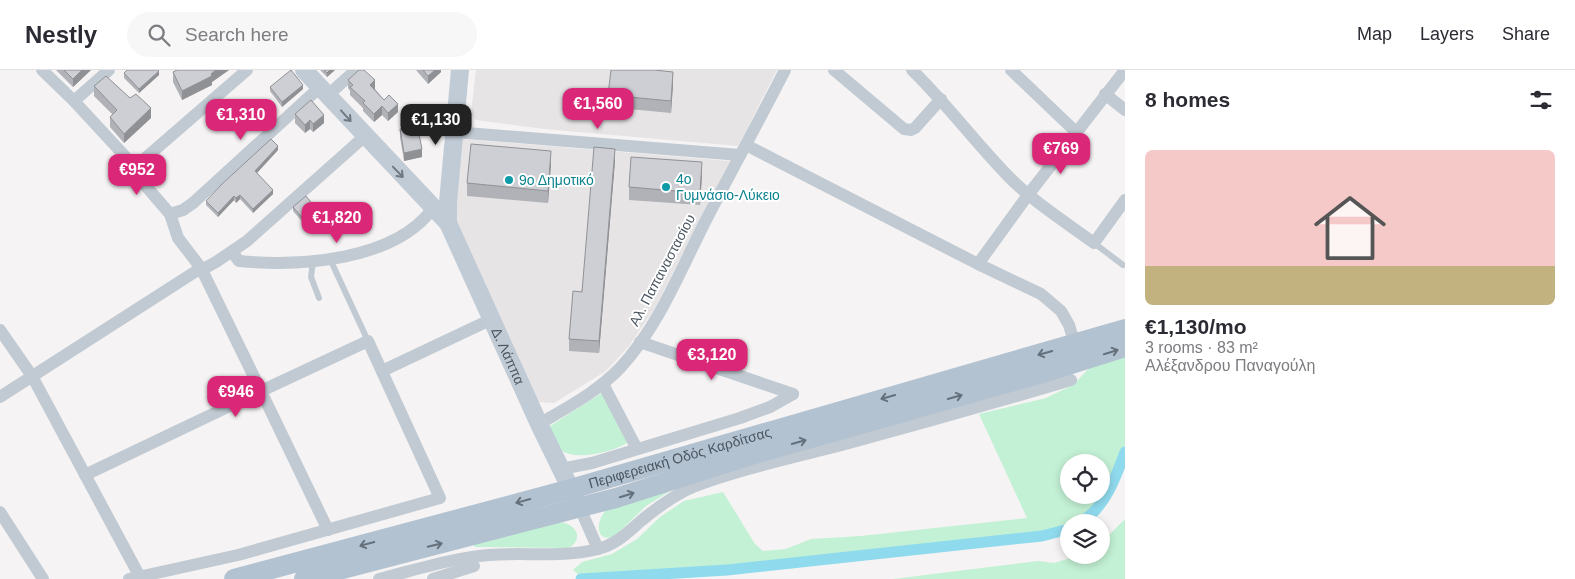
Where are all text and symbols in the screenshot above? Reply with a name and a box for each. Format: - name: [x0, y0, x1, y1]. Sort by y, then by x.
- search box: [127, 12, 477, 57]
- text: Nestly: [25, 21, 97, 48]
- icon: search: [145, 21, 173, 49]
- text: Search here: [185, 24, 289, 45]
- text: Map: [1357, 24, 1392, 44]
- text: Layers: [1420, 24, 1474, 44]
- text: Share: [1502, 24, 1550, 44]
- icon: filters: [1527, 86, 1555, 114]
- pin: €1,560: [557, 88, 639, 130]
- text: 8 homes: [1145, 88, 1230, 111]
- text: €1,560: [574, 95, 622, 112]
- pin: €1,310: [200, 98, 282, 141]
- pin: €1,130: [395, 104, 477, 146]
- text: €1,310: [217, 106, 265, 123]
- one-way arrow: [340, 109, 352, 122]
- text: €1,130: [412, 111, 460, 128]
- pin: €769: [1031, 132, 1091, 175]
- text: €769: [1043, 140, 1079, 157]
- pin: €952: [107, 154, 167, 196]
- text: €952: [119, 161, 155, 178]
- one-way arrow: [392, 165, 404, 178]
- place label: 4ο Γυμνάσιο-Λύκειο: [676, 171, 780, 203]
- place label: 9ο Δημοτικό: [519, 172, 594, 188]
- marker: 9ο Δημοτικό: [503, 174, 515, 186]
- marker: 4ο Γυμνάσιο-Λύκειο: [660, 181, 672, 193]
- icon: home: [1305, 183, 1395, 273]
- pin: €1,820: [296, 202, 378, 244]
- text: €1,820: [313, 209, 361, 226]
- street label: Αλ. Παπαναστασίου: [626, 211, 698, 329]
- text: €1,130/mo: [1145, 315, 1247, 338]
- street label: Δ. Λάππα: [488, 325, 528, 387]
- pin: €3,120: [671, 338, 753, 381]
- text: 3 rooms · 83 m²: [1145, 339, 1258, 356]
- text: €3,120: [688, 346, 736, 363]
- one-way arrow: [1103, 346, 1119, 356]
- one-way arrow: [1037, 349, 1053, 359]
- text: Αλέξανδρου Παναγούλη: [1145, 357, 1316, 374]
- pin: €946: [206, 376, 266, 418]
- text: €946: [218, 383, 254, 400]
- one-way arrow: [947, 392, 963, 402]
- one-way arrow: [881, 393, 897, 403]
- street label: Περιφερειακή Οδός Καρδίτσας: [587, 424, 773, 492]
- one-way arrow: [790, 436, 806, 446]
- map controls: [1060, 454, 1110, 564]
- button: locate: [1060, 454, 1110, 504]
- one-way arrow: [618, 489, 634, 499]
- one-way arrow: [516, 497, 532, 506]
- button: layers: [1060, 514, 1110, 564]
- one-way arrow: [359, 540, 375, 549]
- one-way arrow: [427, 540, 443, 549]

